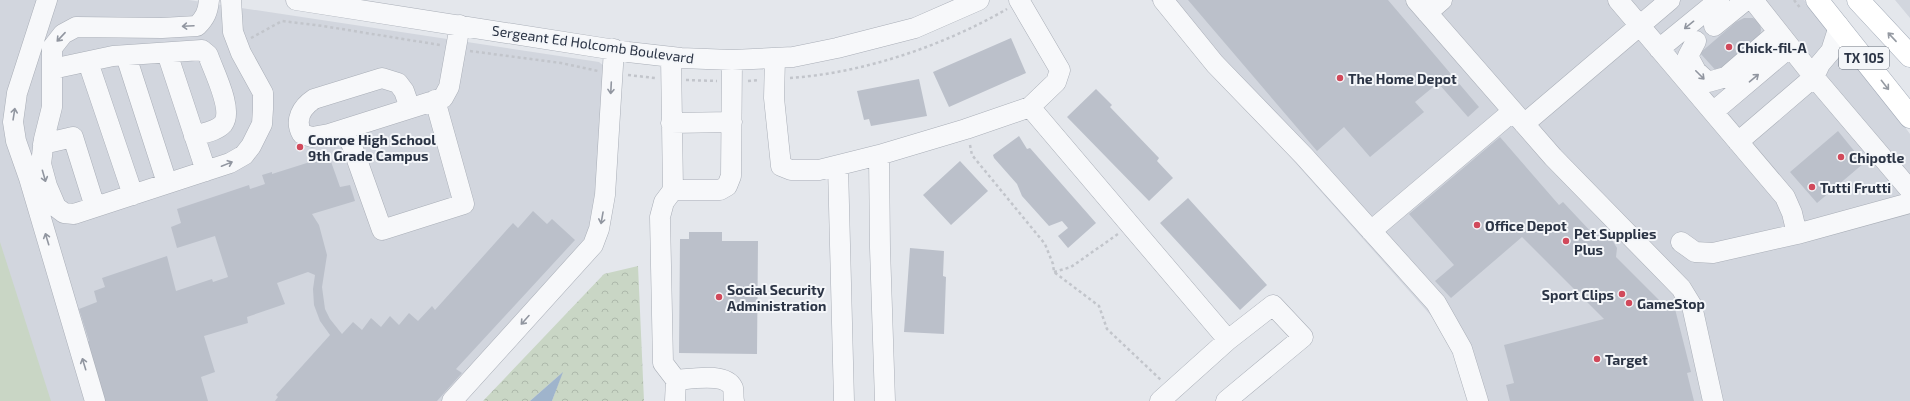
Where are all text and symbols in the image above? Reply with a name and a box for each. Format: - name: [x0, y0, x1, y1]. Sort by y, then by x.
- one-way arrow: [1684, 20, 1695, 29]
- street label: Sergeant Ed Holcomb Boulevard: [491, 21, 695, 67]
- one-way arrow: [182, 23, 195, 30]
- one-way arrow: [57, 32, 66, 42]
- one-way arrow: [1887, 32, 1896, 42]
- place label: Chick-fil-A: [1737, 39, 1807, 56]
- marker: Chick-fil-A: [1724, 42, 1734, 52]
- road number: TX 105: [1839, 47, 1889, 69]
- one-way arrow: [1695, 69, 1705, 79]
- place label: The Home Depot: [1348, 70, 1457, 87]
- marker: The Home Depot: [1335, 73, 1345, 83]
- one-way arrow: [1748, 74, 1759, 83]
- one-way arrow: [1881, 80, 1890, 91]
- one-way arrow: [608, 81, 615, 94]
- one-way arrow: [10, 108, 18, 121]
- place label: Conroe High School 9th Grade Campus: [308, 131, 436, 164]
- marker: Conroe High School 9th Grade Campus: [295, 142, 305, 152]
- place label: Chipotle: [1849, 149, 1904, 166]
- marker: Chipotle: [1836, 152, 1846, 162]
- one-way arrow: [220, 159, 232, 167]
- one-way arrow: [41, 169, 48, 182]
- place label: Tutti Frutti: [1820, 179, 1891, 196]
- marker: Tutti Frutti: [1807, 182, 1817, 192]
- one-way arrow: [597, 211, 605, 224]
- place label: Office Depot: [1485, 217, 1567, 234]
- marker: Office Depot: [1472, 220, 1482, 230]
- place label: Pet Supplies Plus: [1574, 225, 1656, 258]
- one-way arrow: [43, 233, 50, 246]
- marker: Pet Supplies Plus: [1561, 236, 1571, 246]
- place label: Social Security Administration: [727, 281, 826, 314]
- place label: Sport Clips: [1542, 286, 1614, 303]
- marker: Sport Clips: [1617, 289, 1627, 299]
- marker: Social Security Administration: [714, 292, 724, 302]
- place label: GameStop: [1637, 295, 1705, 312]
- marker: GameStop: [1624, 298, 1634, 308]
- one-way arrow: [520, 315, 530, 325]
- place label: Target: [1605, 351, 1648, 368]
- marker: Target: [1592, 354, 1602, 364]
- one-way arrow: [80, 357, 87, 370]

